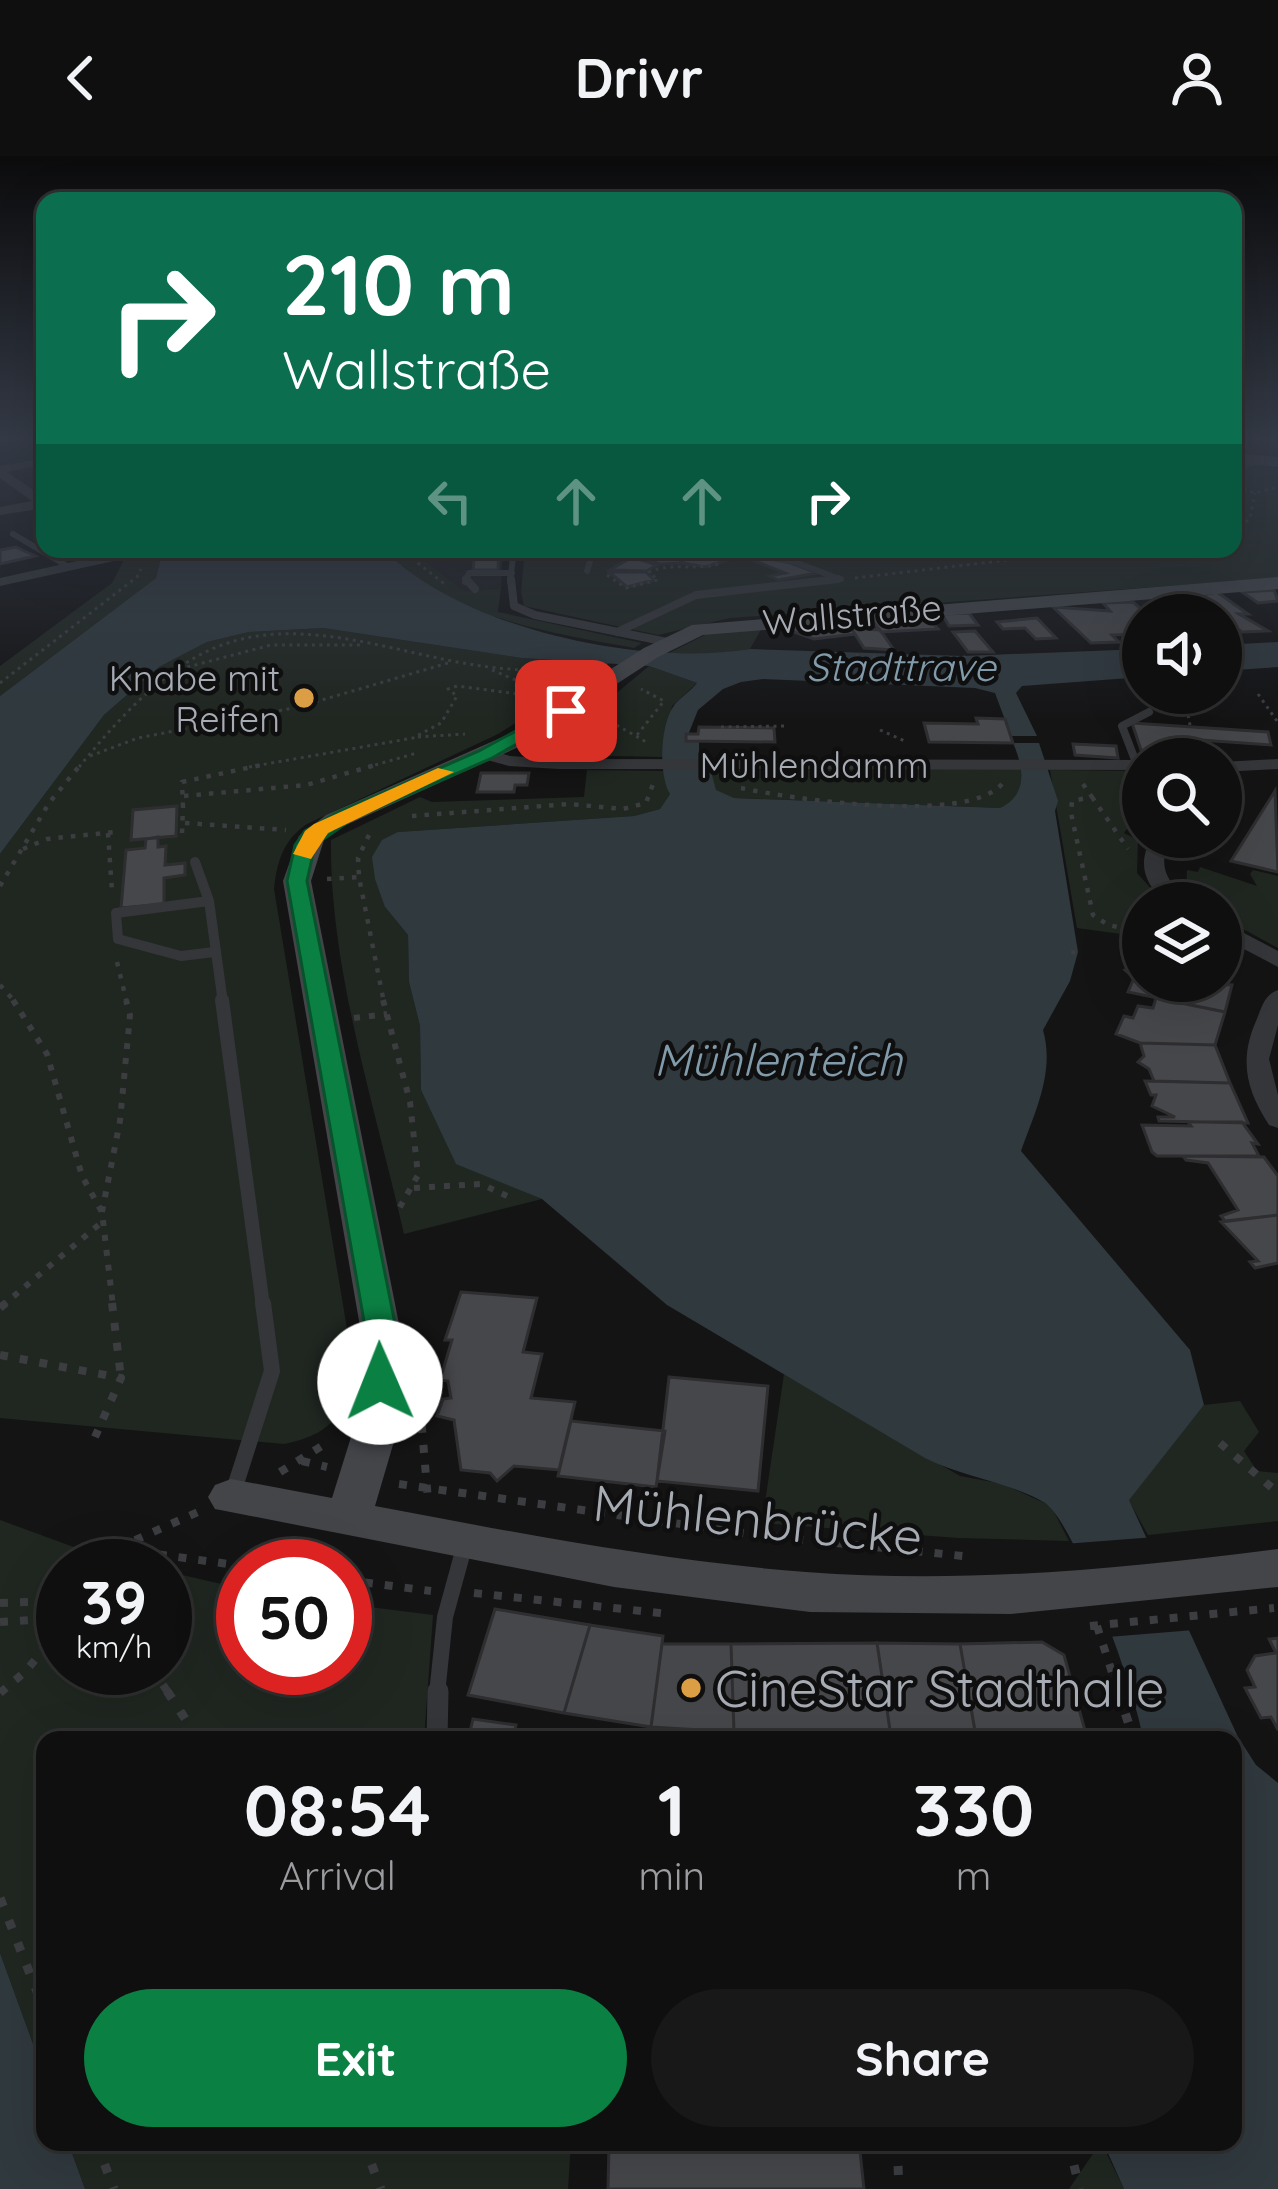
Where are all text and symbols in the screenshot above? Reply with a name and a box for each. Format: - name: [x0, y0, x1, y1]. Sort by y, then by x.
- text: Drivr: [575, 44, 703, 112]
- icon: back: [48, 45, 114, 111]
- icon: person: [1164, 45, 1230, 111]
- text: 210 m: [282, 231, 515, 336]
- icon: right: [84, 240, 240, 396]
- text: Wallstraße: [282, 335, 551, 403]
- icon: left: [417, 468, 483, 534]
- icon: ahead: [543, 468, 609, 534]
- icon: ahead: [669, 468, 735, 534]
- icon: right: [795, 468, 861, 534]
- street label: Wallstraße: [761, 584, 943, 644]
- map controls: [1122, 594, 1242, 1002]
- button: sound: [1122, 594, 1242, 714]
- water label: Stadttrave: [806, 642, 997, 691]
- place label: Knabe mit Reifen: [109, 655, 280, 741]
- pin: [515, 660, 617, 762]
- icon: arrive: [533, 678, 599, 744]
- marker: Knabe mit Reifen: [291, 685, 317, 711]
- button: search: [1122, 738, 1242, 858]
- street label: Mühlendamm: [699, 742, 929, 787]
- button: layers: [1122, 882, 1242, 1002]
- water label: Mühlenteich: [654, 1031, 904, 1087]
- position arrow: [317, 1319, 443, 1445]
- street label: Mühlenbrücke: [590, 1470, 926, 1568]
- speed limit sign: 50: [216, 1539, 372, 1695]
- text: 39: [81, 1564, 147, 1639]
- text: km/h: [76, 1628, 152, 1666]
- place label: CineStar Stadthalle: [715, 1656, 1165, 1720]
- marker: CineStar Stadthalle: [678, 1675, 704, 1701]
- text: 08:54: [244, 1764, 431, 1854]
- text: 1: [658, 1764, 686, 1854]
- text: 330: [913, 1764, 1034, 1854]
- text: Arrival: [279, 1851, 396, 1900]
- text: min: [639, 1851, 705, 1900]
- text: m: [956, 1851, 991, 1900]
- button: Exit: [84, 1989, 627, 2127]
- button: Share: [651, 1989, 1194, 2127]

